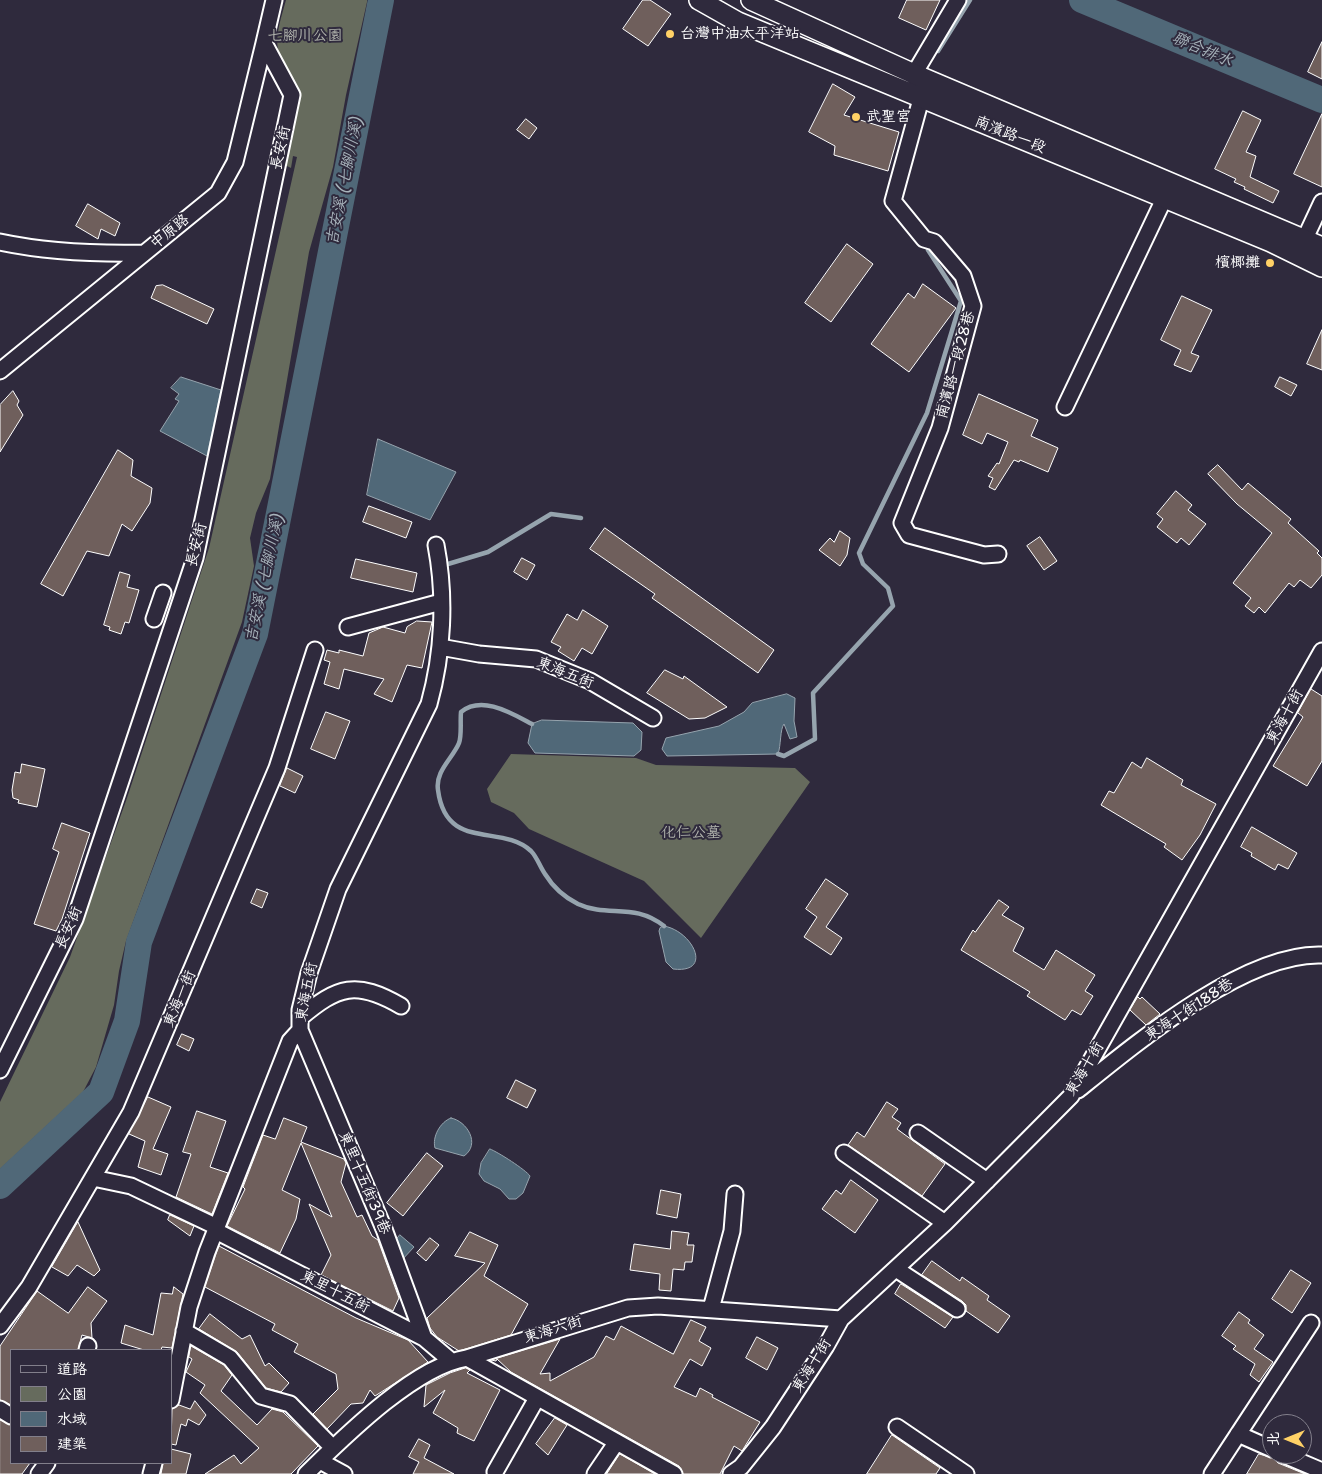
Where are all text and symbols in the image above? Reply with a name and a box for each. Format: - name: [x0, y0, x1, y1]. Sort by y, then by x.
- place label: 台灣中油太平洋站: [680, 25, 800, 43]
- park label: 七腳川公園: [268, 27, 342, 45]
- marker: 台灣中油太平洋站: [664, 28, 676, 40]
- water label: 聯合排水: [1169, 29, 1235, 71]
- place label: 武聖宮: [866, 108, 911, 126]
- marker: 武聖宮: [850, 111, 862, 123]
- street label: 南濱路一段: [972, 113, 1048, 157]
- water label: 吉安溪 (七腳川溪): [323, 115, 367, 247]
- street label: 長安街: [268, 124, 294, 172]
- street label: 中原路: [147, 211, 193, 253]
- place label: 檳榔攤: [1215, 254, 1260, 272]
- marker: 檳榔攤: [1264, 257, 1276, 269]
- street label: 南濱路一段28巷: [933, 309, 979, 421]
- water label: 吉安溪 (七腳川溪): [242, 512, 288, 644]
- street label: 長安街: [183, 521, 211, 569]
- street label: 東海五街: [534, 653, 596, 693]
- street label: 東海十街: [1263, 686, 1307, 748]
- park label: 化仁公墓: [661, 824, 721, 842]
- street label: 長安街: [52, 904, 86, 952]
- street label: 東海五街: [292, 961, 322, 1023]
- street label: 東海一街: [160, 968, 200, 1030]
- street label: 東海十街188巷: [1141, 975, 1237, 1045]
- street label: 東海十街: [1062, 1039, 1108, 1099]
- street label: 東里十五街39巷: [334, 1129, 394, 1237]
- street label: 東里十五街: [298, 1267, 372, 1317]
- street label: 東海六街: [522, 1313, 584, 1347]
- street label: 東海十街: [788, 1336, 836, 1396]
- legend: [10, 1349, 172, 1464]
- text: 道路: [57, 1359, 87, 1379]
- text: 公園: [57, 1384, 87, 1404]
- text: 水域: [57, 1409, 87, 1429]
- north arrow: [1262, 1414, 1312, 1464]
- text: 北: [1264, 1432, 1282, 1446]
- text: 建築: [57, 1434, 87, 1454]

